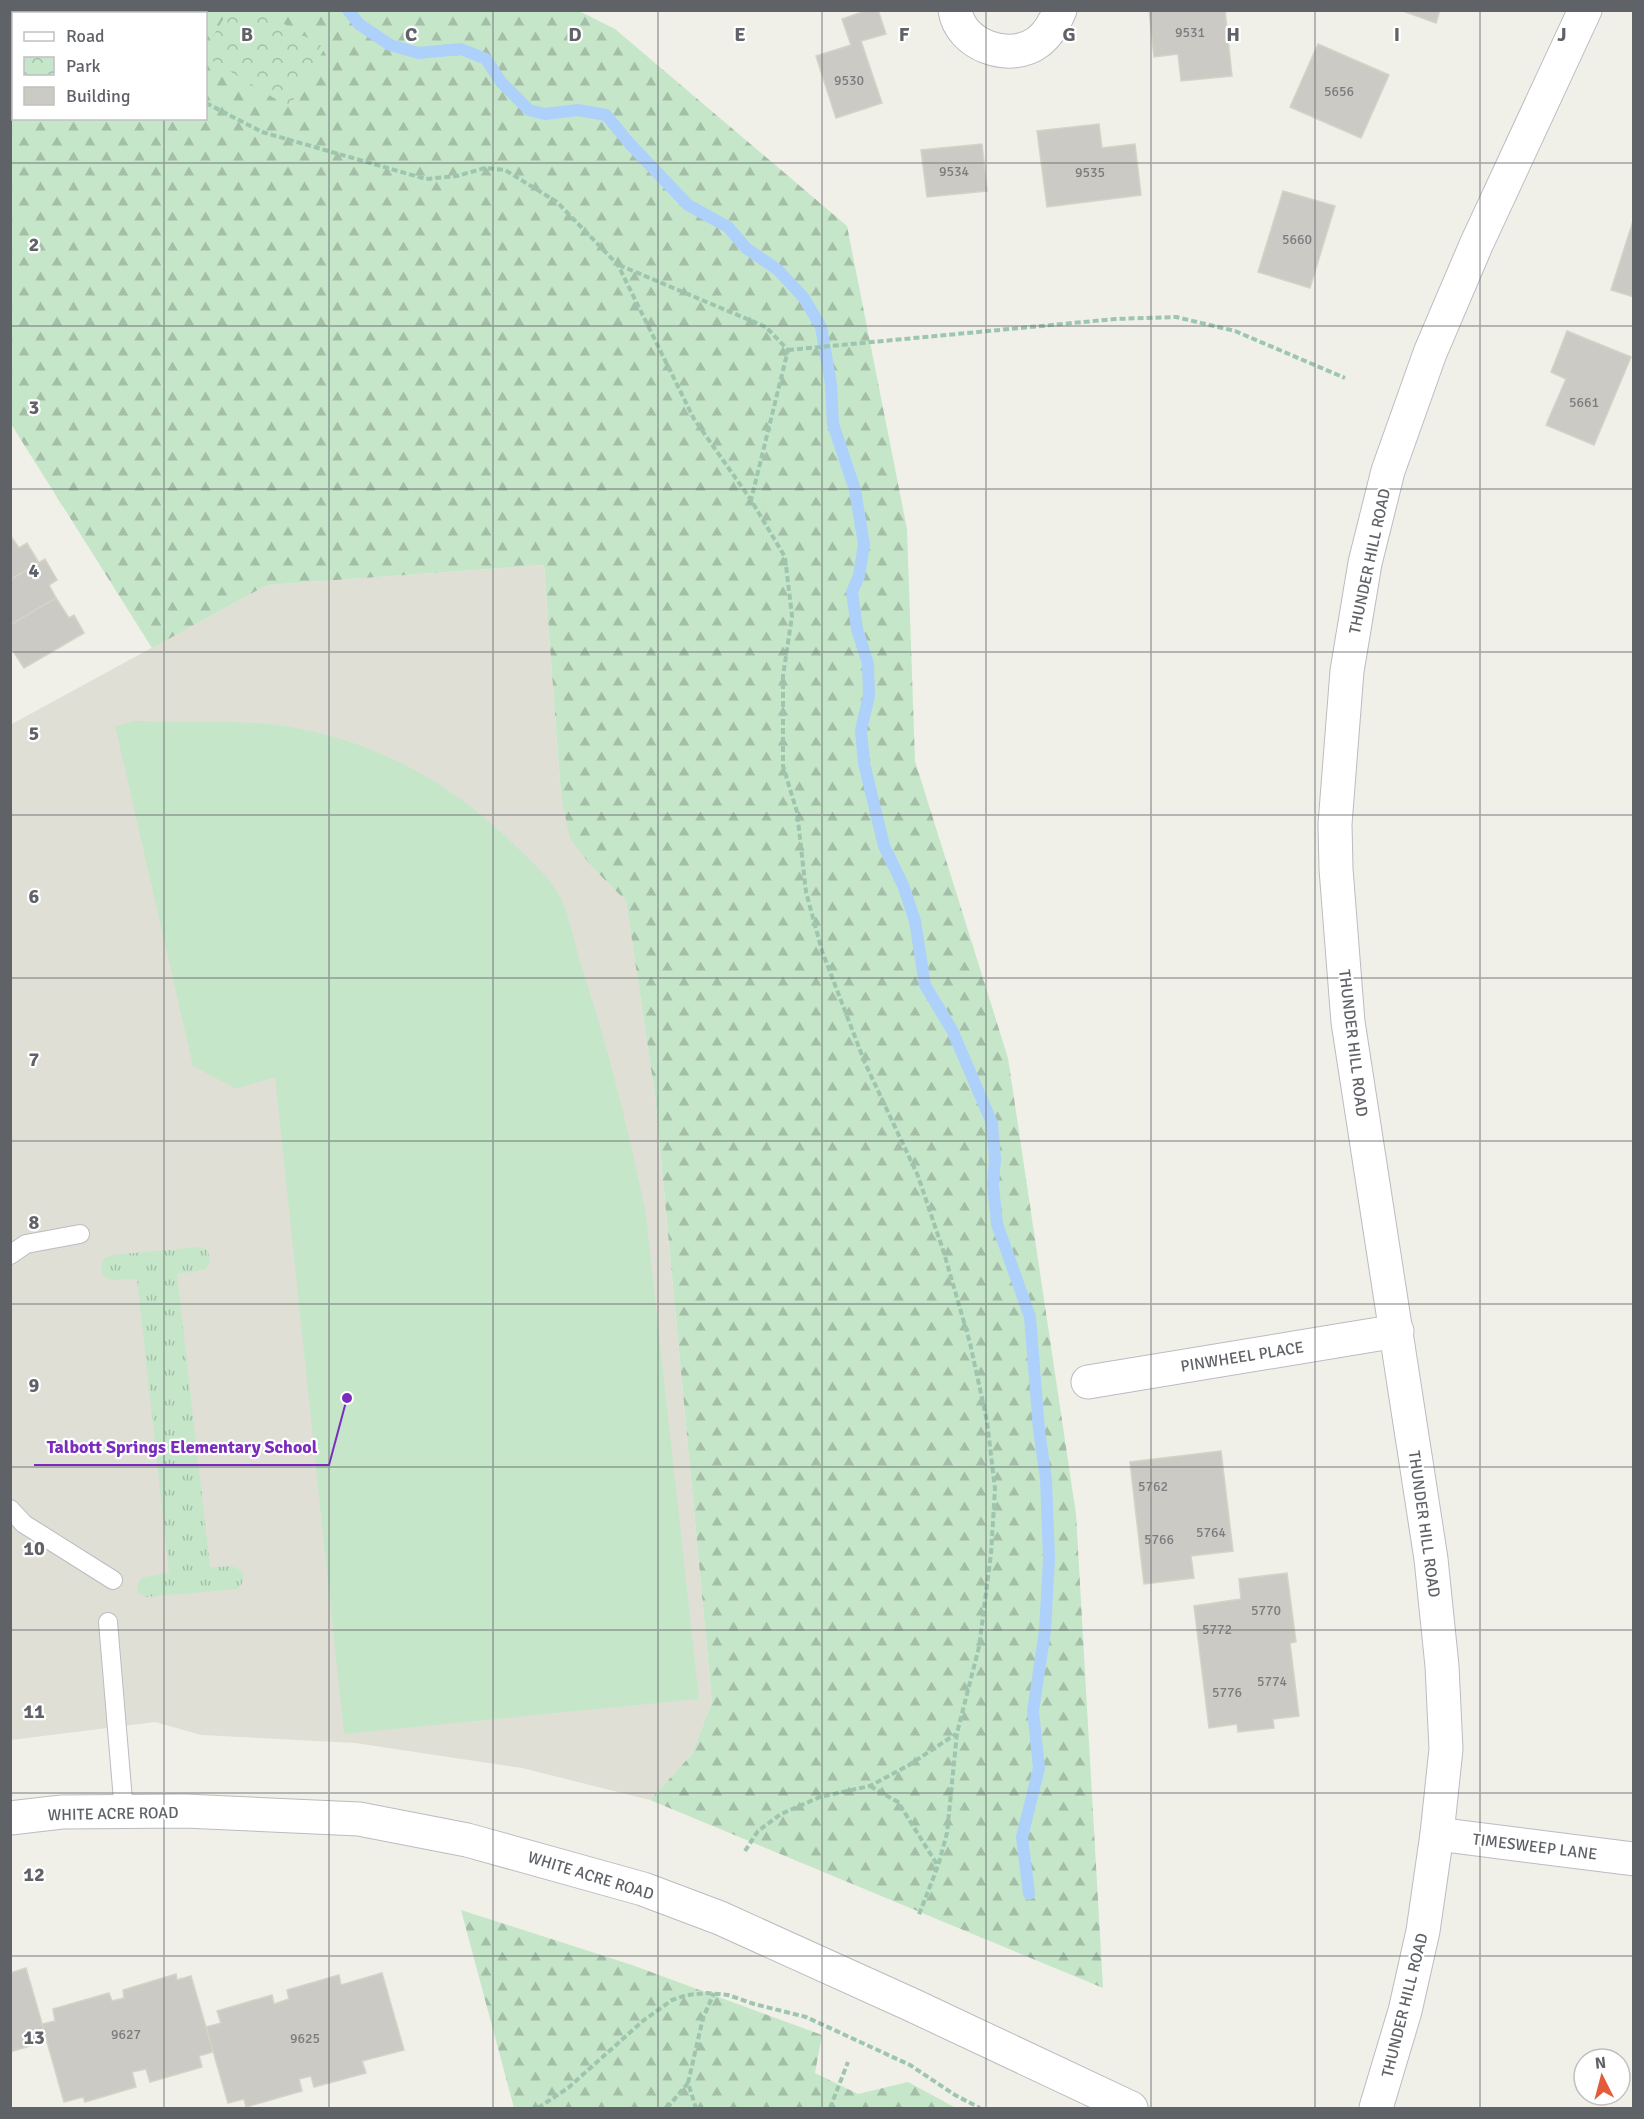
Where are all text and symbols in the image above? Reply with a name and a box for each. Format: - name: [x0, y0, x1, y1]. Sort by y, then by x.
- legend: [12, 12, 207, 120]
- text: B: [241, 22, 253, 47]
- text: C: [405, 22, 417, 47]
- text: D: [568, 22, 582, 47]
- text: E: [734, 22, 746, 47]
- text: F: [899, 22, 910, 47]
- text: G: [1062, 22, 1076, 47]
- text: H: [1226, 22, 1240, 47]
- text: I: [1394, 22, 1400, 47]
- text: J: [1557, 22, 1567, 47]
- house number: 9531: [1175, 24, 1205, 41]
- text: Road: [66, 25, 105, 47]
- text: Park: [66, 55, 101, 77]
- house number: 9530: [834, 72, 864, 89]
- house number: 5656: [1324, 83, 1354, 100]
- text: Building: [66, 85, 130, 107]
- house number: 9534: [939, 163, 970, 180]
- house number: 9535: [1075, 164, 1105, 181]
- house number: 5660: [1282, 231, 1312, 248]
- text: 2: [29, 232, 39, 257]
- house number: 5661: [1569, 394, 1599, 411]
- text: 3: [29, 395, 39, 420]
- street label: THUNDER HILL ROAD: [1345, 487, 1395, 636]
- text: 4: [29, 558, 40, 583]
- text: 5: [29, 721, 39, 746]
- text: 6: [29, 884, 40, 909]
- street label: THUNDER HILL ROAD: [1334, 968, 1372, 1118]
- text: 7: [29, 1047, 40, 1072]
- text: 8: [29, 1210, 40, 1235]
- street label: PINWHEEL PLACE: [1179, 1337, 1305, 1377]
- text: 9: [29, 1373, 40, 1398]
- callout: Talbott Springs Elementary School: [34, 1429, 329, 1465]
- text: Talbott Springs Elementary School: [47, 1436, 318, 1458]
- street label: THUNDER HILL ROAD: [1404, 1449, 1444, 1599]
- house number: 5762: [1138, 1478, 1168, 1495]
- house number: 5764: [1196, 1524, 1227, 1541]
- house number: 5766: [1144, 1531, 1174, 1548]
- text: 10: [23, 1536, 45, 1561]
- house number: 5770: [1251, 1602, 1281, 1619]
- house number: 5772: [1202, 1621, 1232, 1638]
- house number: 5774: [1257, 1673, 1288, 1690]
- house number: 5776: [1212, 1684, 1242, 1701]
- text: 11: [23, 1699, 45, 1724]
- street label: WHITE ACRE ROAD: [47, 1803, 179, 1825]
- street label: TIMESWEEP LANE: [1471, 1829, 1598, 1865]
- street label: WHITE ACRE ROAD: [525, 1847, 656, 1905]
- text: 12: [23, 1862, 45, 1887]
- street label: THUNDER HILL ROAD: [1377, 1931, 1433, 2079]
- text: 13: [23, 2025, 45, 2050]
- house number: 9627: [111, 2026, 141, 2043]
- house number: 9625: [290, 2030, 320, 2047]
- north arrow: [1572, 2047, 1632, 2107]
- text: N: [1594, 2053, 1607, 2074]

